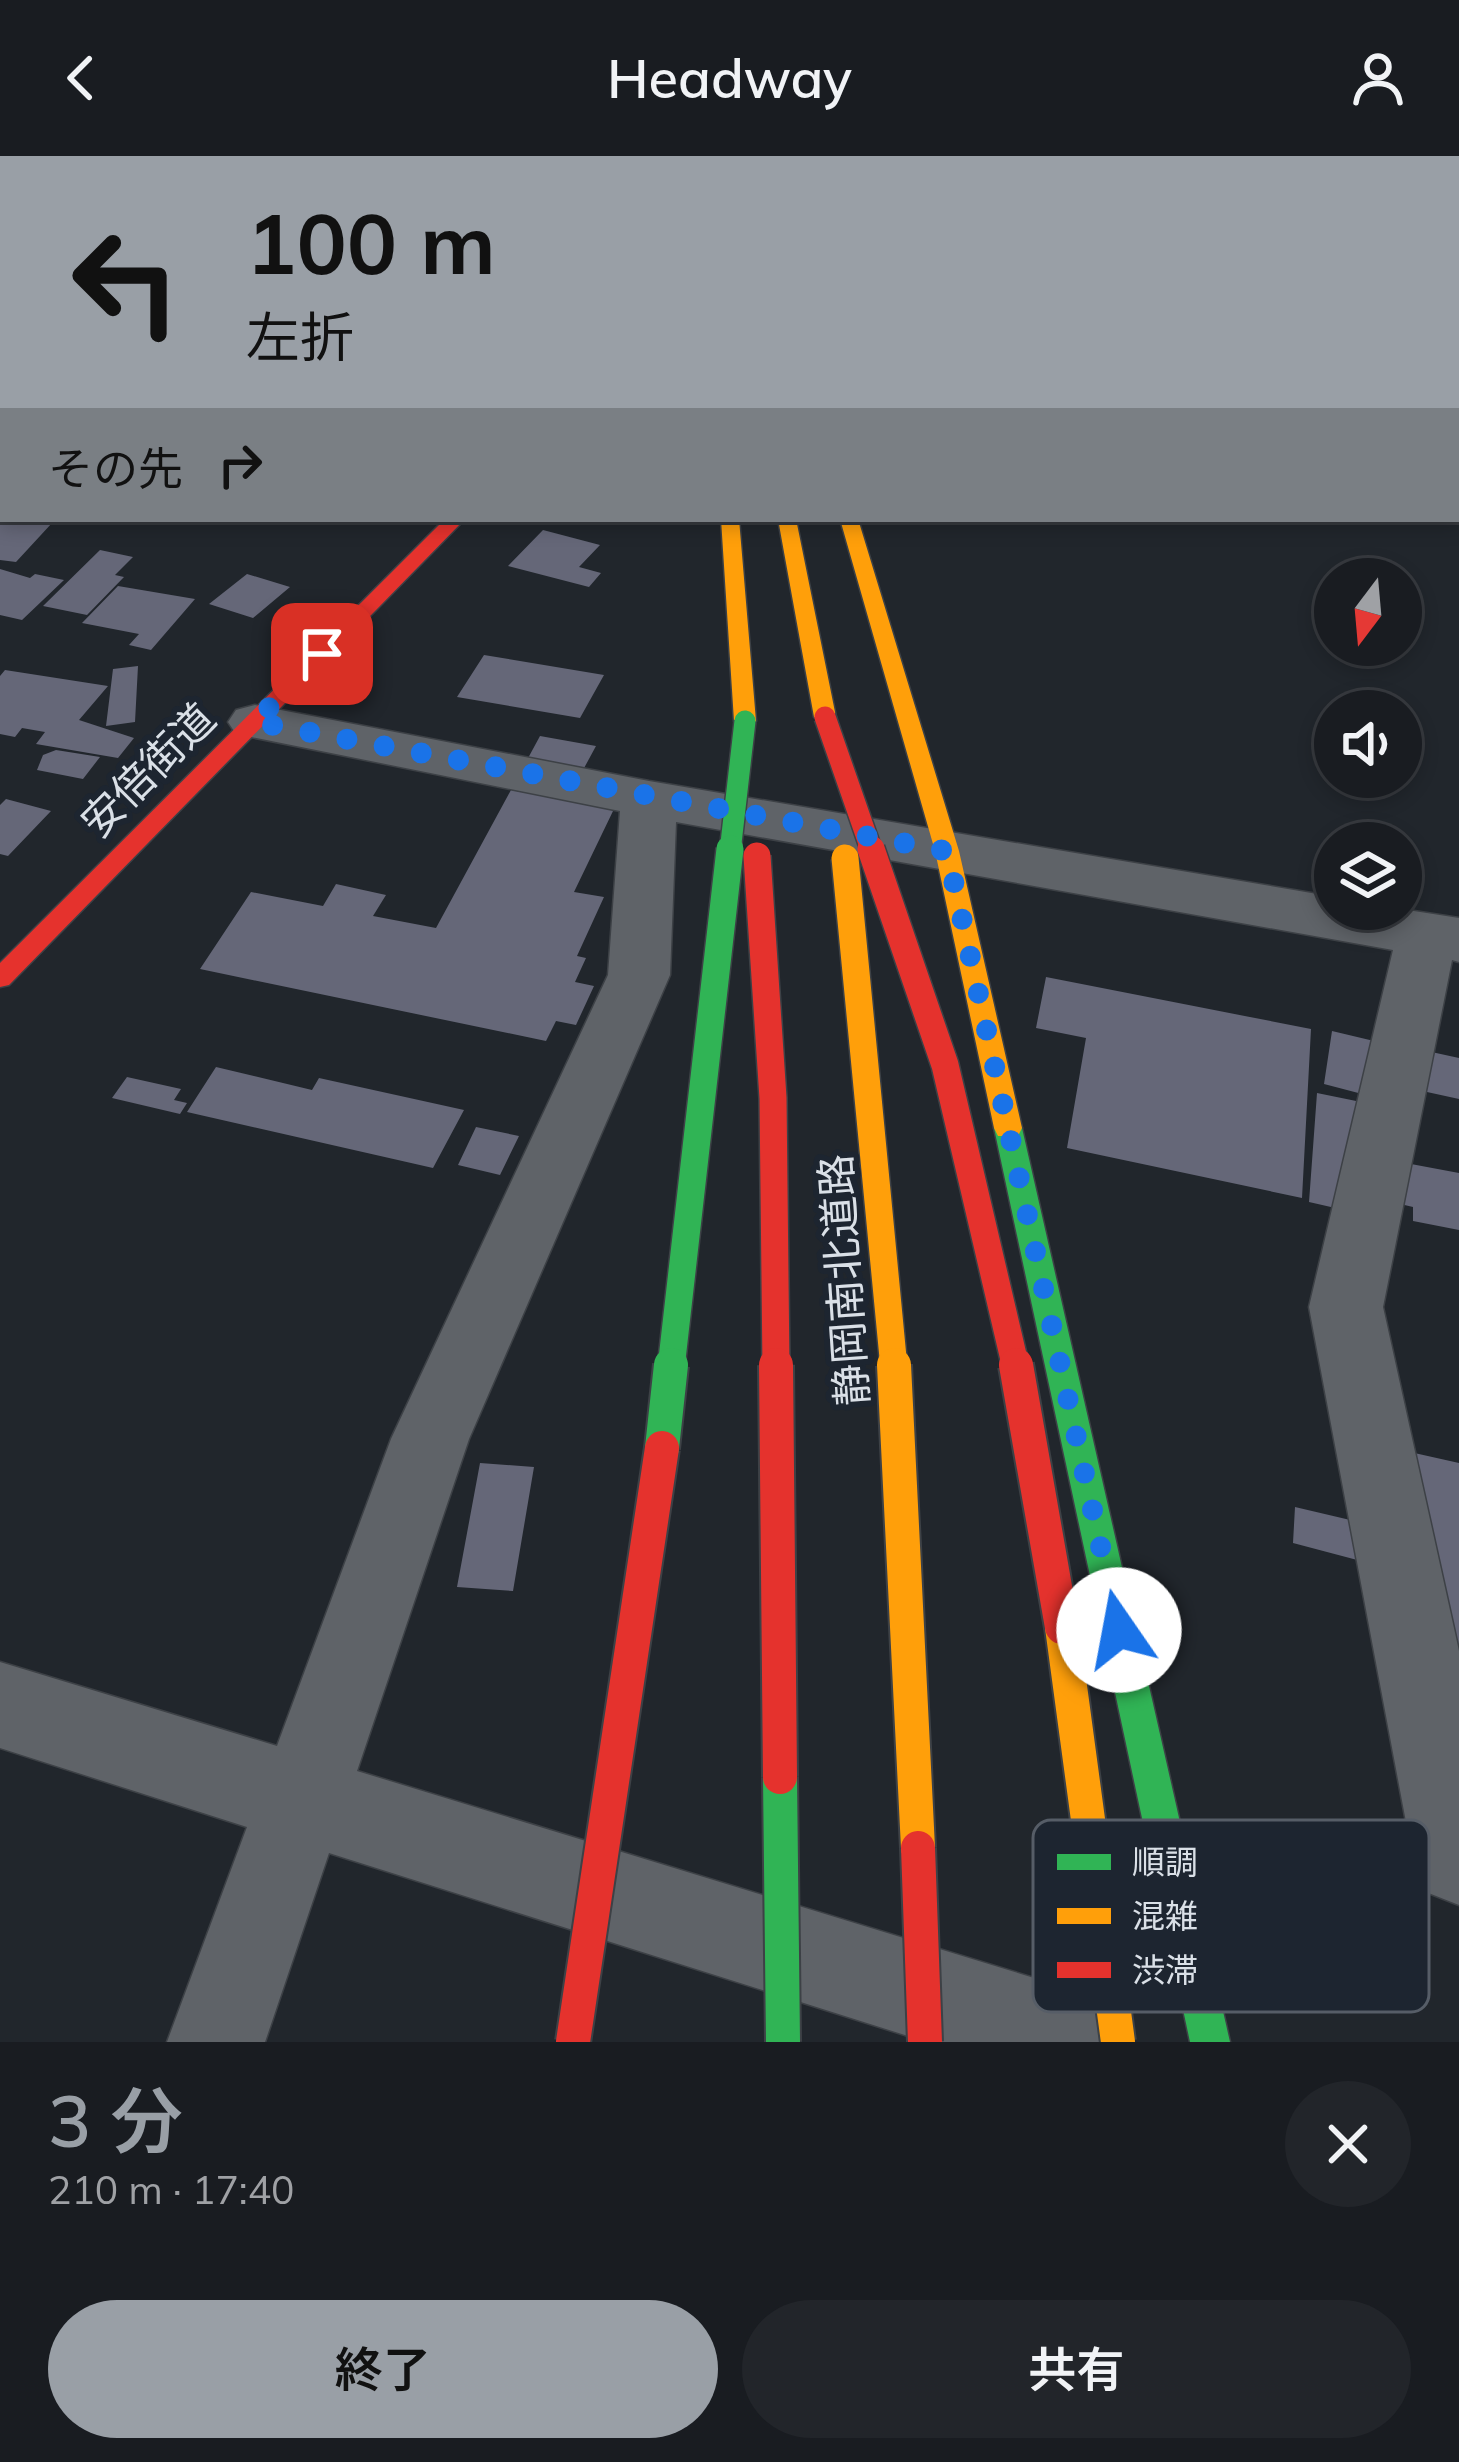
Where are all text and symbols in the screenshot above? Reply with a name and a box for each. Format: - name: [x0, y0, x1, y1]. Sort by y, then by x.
- text: Headway: [607, 44, 852, 112]
- icon: back: [48, 45, 114, 111]
- icon: person: [1345, 45, 1411, 111]
- text: 100 m: [246, 190, 496, 295]
- icon: left: [48, 204, 204, 360]
- text: 左折: [246, 303, 354, 371]
- icon: right: [207, 432, 273, 498]
- text: その先: [48, 440, 183, 496]
- north arrow: [1314, 558, 1422, 666]
- map controls: [1314, 558, 1422, 930]
- pin: [271, 603, 373, 705]
- icon: arrive: [289, 621, 355, 687]
- button: sound: [1314, 690, 1422, 798]
- street label: 安倍街道: [70, 692, 226, 848]
- button: layers: [1314, 822, 1422, 930]
- street label: 静岡南北道路: [808, 1152, 879, 1408]
- position arrow: [1056, 1567, 1182, 1693]
- legend: [1033, 1820, 1429, 2012]
- text: 順調: [1132, 1841, 1198, 1882]
- text: 混雑: [1132, 1895, 1198, 1936]
- text: 渋滞: [1132, 1949, 1198, 1990]
- text: 3 分: [48, 2075, 182, 2165]
- button: close: [1285, 2081, 1411, 2207]
- text: 210 m · 17:40: [48, 2165, 294, 2214]
- button: 終了: [48, 2300, 718, 2438]
- button: 共有: [742, 2300, 1411, 2438]

